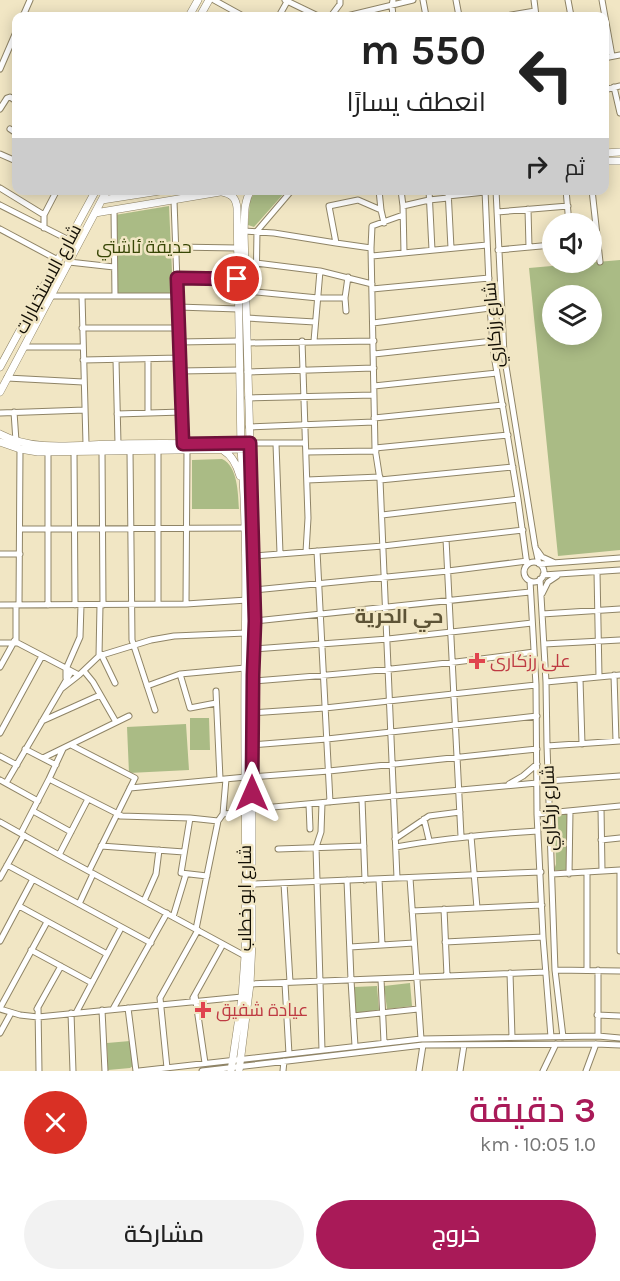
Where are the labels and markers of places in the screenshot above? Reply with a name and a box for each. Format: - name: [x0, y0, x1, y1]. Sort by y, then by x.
- pin: [211, 253, 262, 304]
- place label: على رزكارى: [490, 650, 571, 672]
- marker: على رزكارى: [468, 652, 486, 670]
- place label: عيادة شفيق: [216, 999, 309, 1022]
- marker: عيادة شفيق: [194, 1001, 212, 1019]

